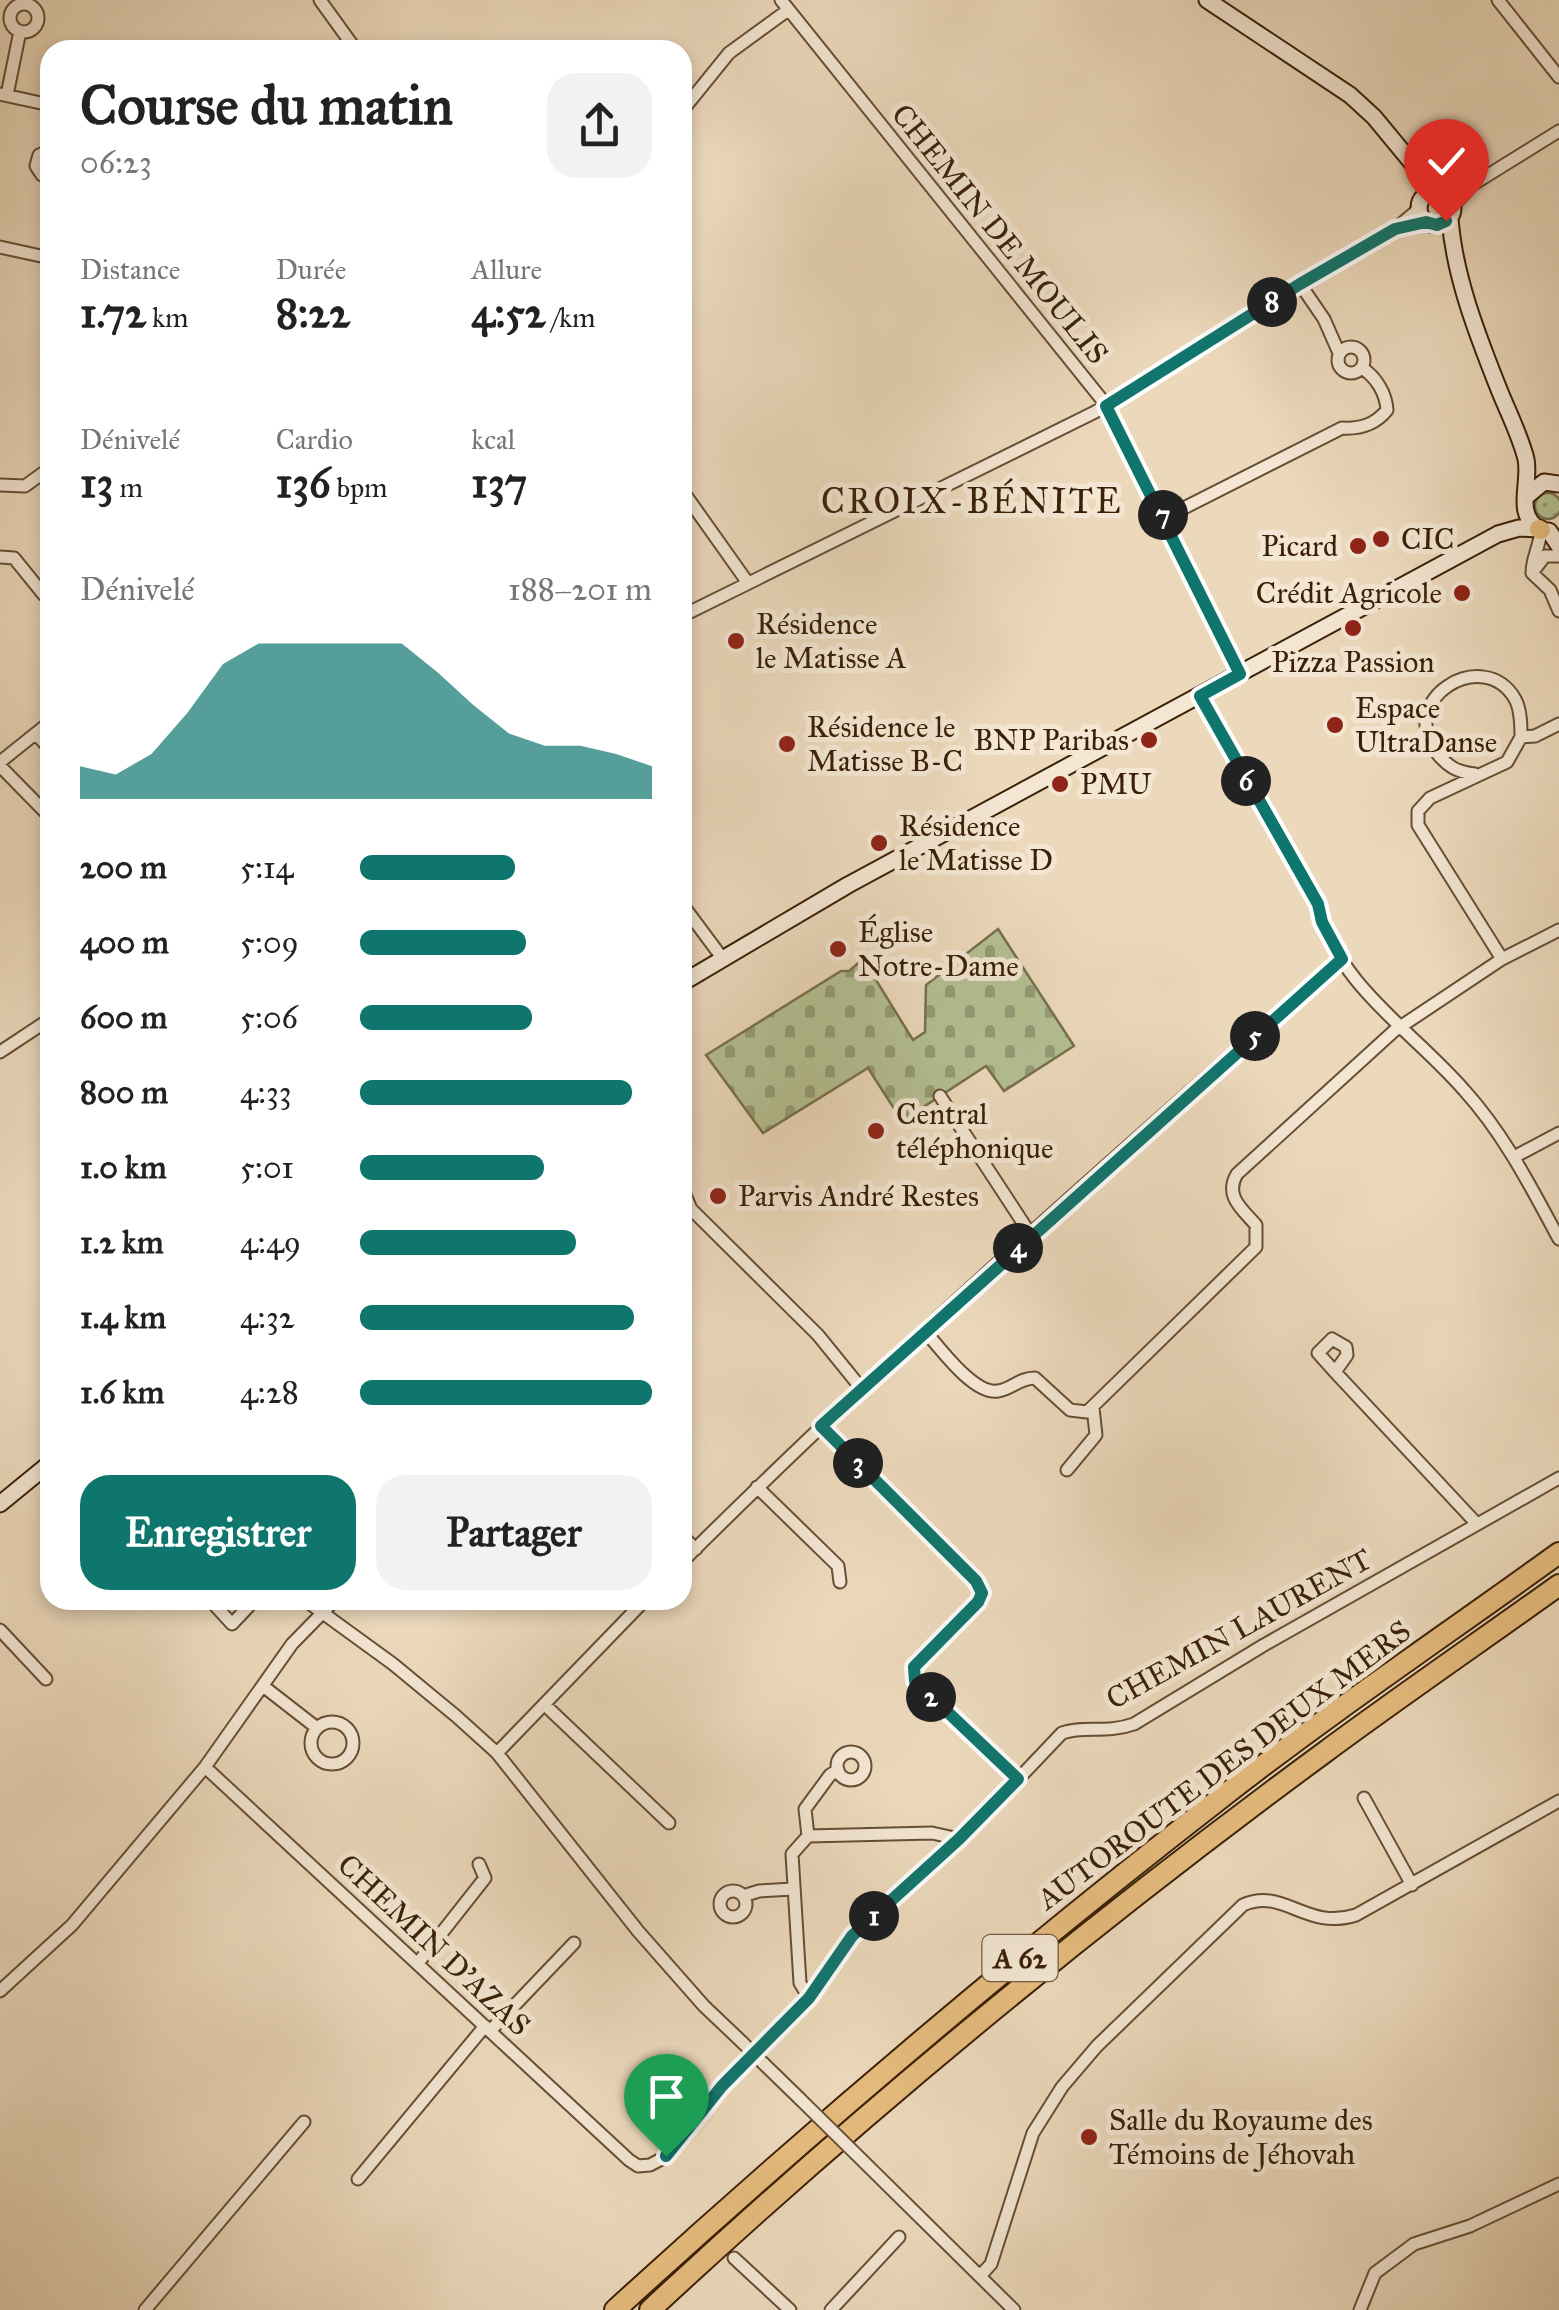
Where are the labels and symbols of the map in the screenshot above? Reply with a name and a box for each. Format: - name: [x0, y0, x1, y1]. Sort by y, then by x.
- street label: CHEMIN DE MOULIS: [884, 97, 1116, 371]
- pin: [1404, 119, 1489, 222]
- pin: 8: [1247, 277, 1297, 327]
- district label: CROIX-BÉNITE: [821, 478, 1123, 523]
- pin: 7: [1138, 490, 1188, 540]
- place label: CIC: [1401, 521, 1454, 557]
- place label: Picard: [1261, 528, 1338, 564]
- marker: CIC: [1370, 528, 1392, 550]
- marker: Picard: [1347, 535, 1369, 557]
- place label: Crédit Agricole: [1256, 575, 1442, 611]
- marker: Crédit Agricole: [1451, 582, 1473, 604]
- place label: Résidence le Matisse A: [756, 606, 906, 676]
- marker: Pizza Passion: [1342, 617, 1364, 639]
- marker: Résidence le Matisse A: [725, 630, 747, 652]
- place label: Pizza Passion: [1271, 644, 1435, 680]
- place label: Espace UltraDanse: [1355, 690, 1497, 760]
- place label: Résidence le Matisse B-C: [807, 709, 963, 779]
- marker: Espace UltraDanse: [1324, 714, 1346, 736]
- place label: BNP Paribas: [973, 722, 1129, 758]
- marker: BNP Paribas: [1138, 729, 1160, 751]
- marker: Résidence le Matisse B-C: [776, 733, 798, 755]
- pin: 6: [1221, 756, 1271, 806]
- place label: PMU: [1080, 766, 1152, 802]
- marker: PMU: [1049, 773, 1071, 795]
- place label: Résidence le Matisse D: [899, 808, 1053, 878]
- marker: Résidence le Matisse D: [868, 832, 890, 854]
- place label: Église Notre-Dame: [858, 913, 1019, 984]
- marker: Église Notre-Dame: [827, 938, 849, 960]
- pin: 5: [1230, 1011, 1280, 1061]
- place label: Central téléphonique: [896, 1096, 1054, 1166]
- marker: Central téléphonique: [865, 1120, 887, 1142]
- place label: Parvis André Restes: [738, 1178, 979, 1214]
- marker: Parvis André Restes: [707, 1185, 729, 1207]
- pin: 4: [993, 1223, 1043, 1273]
- pin: 3: [833, 1438, 883, 1488]
- street label: CHEMIN LAURENT: [1100, 1541, 1378, 1717]
- street label: AUTOROUTE DES DEUX MERS: [1029, 1613, 1418, 1918]
- pin: 2: [906, 1672, 956, 1722]
- street label: CHEMIN D'AZAS: [330, 1847, 538, 2043]
- pin: 1: [849, 1891, 899, 1941]
- road number: A 62: [982, 1935, 1058, 1981]
- pin: [624, 2054, 709, 2157]
- place label: Salle du Royaume des Témoins de Jéhovah: [1109, 2102, 1373, 2172]
- marker: Salle du Royaume des Témoins de Jéhovah: [1078, 2126, 1100, 2148]

